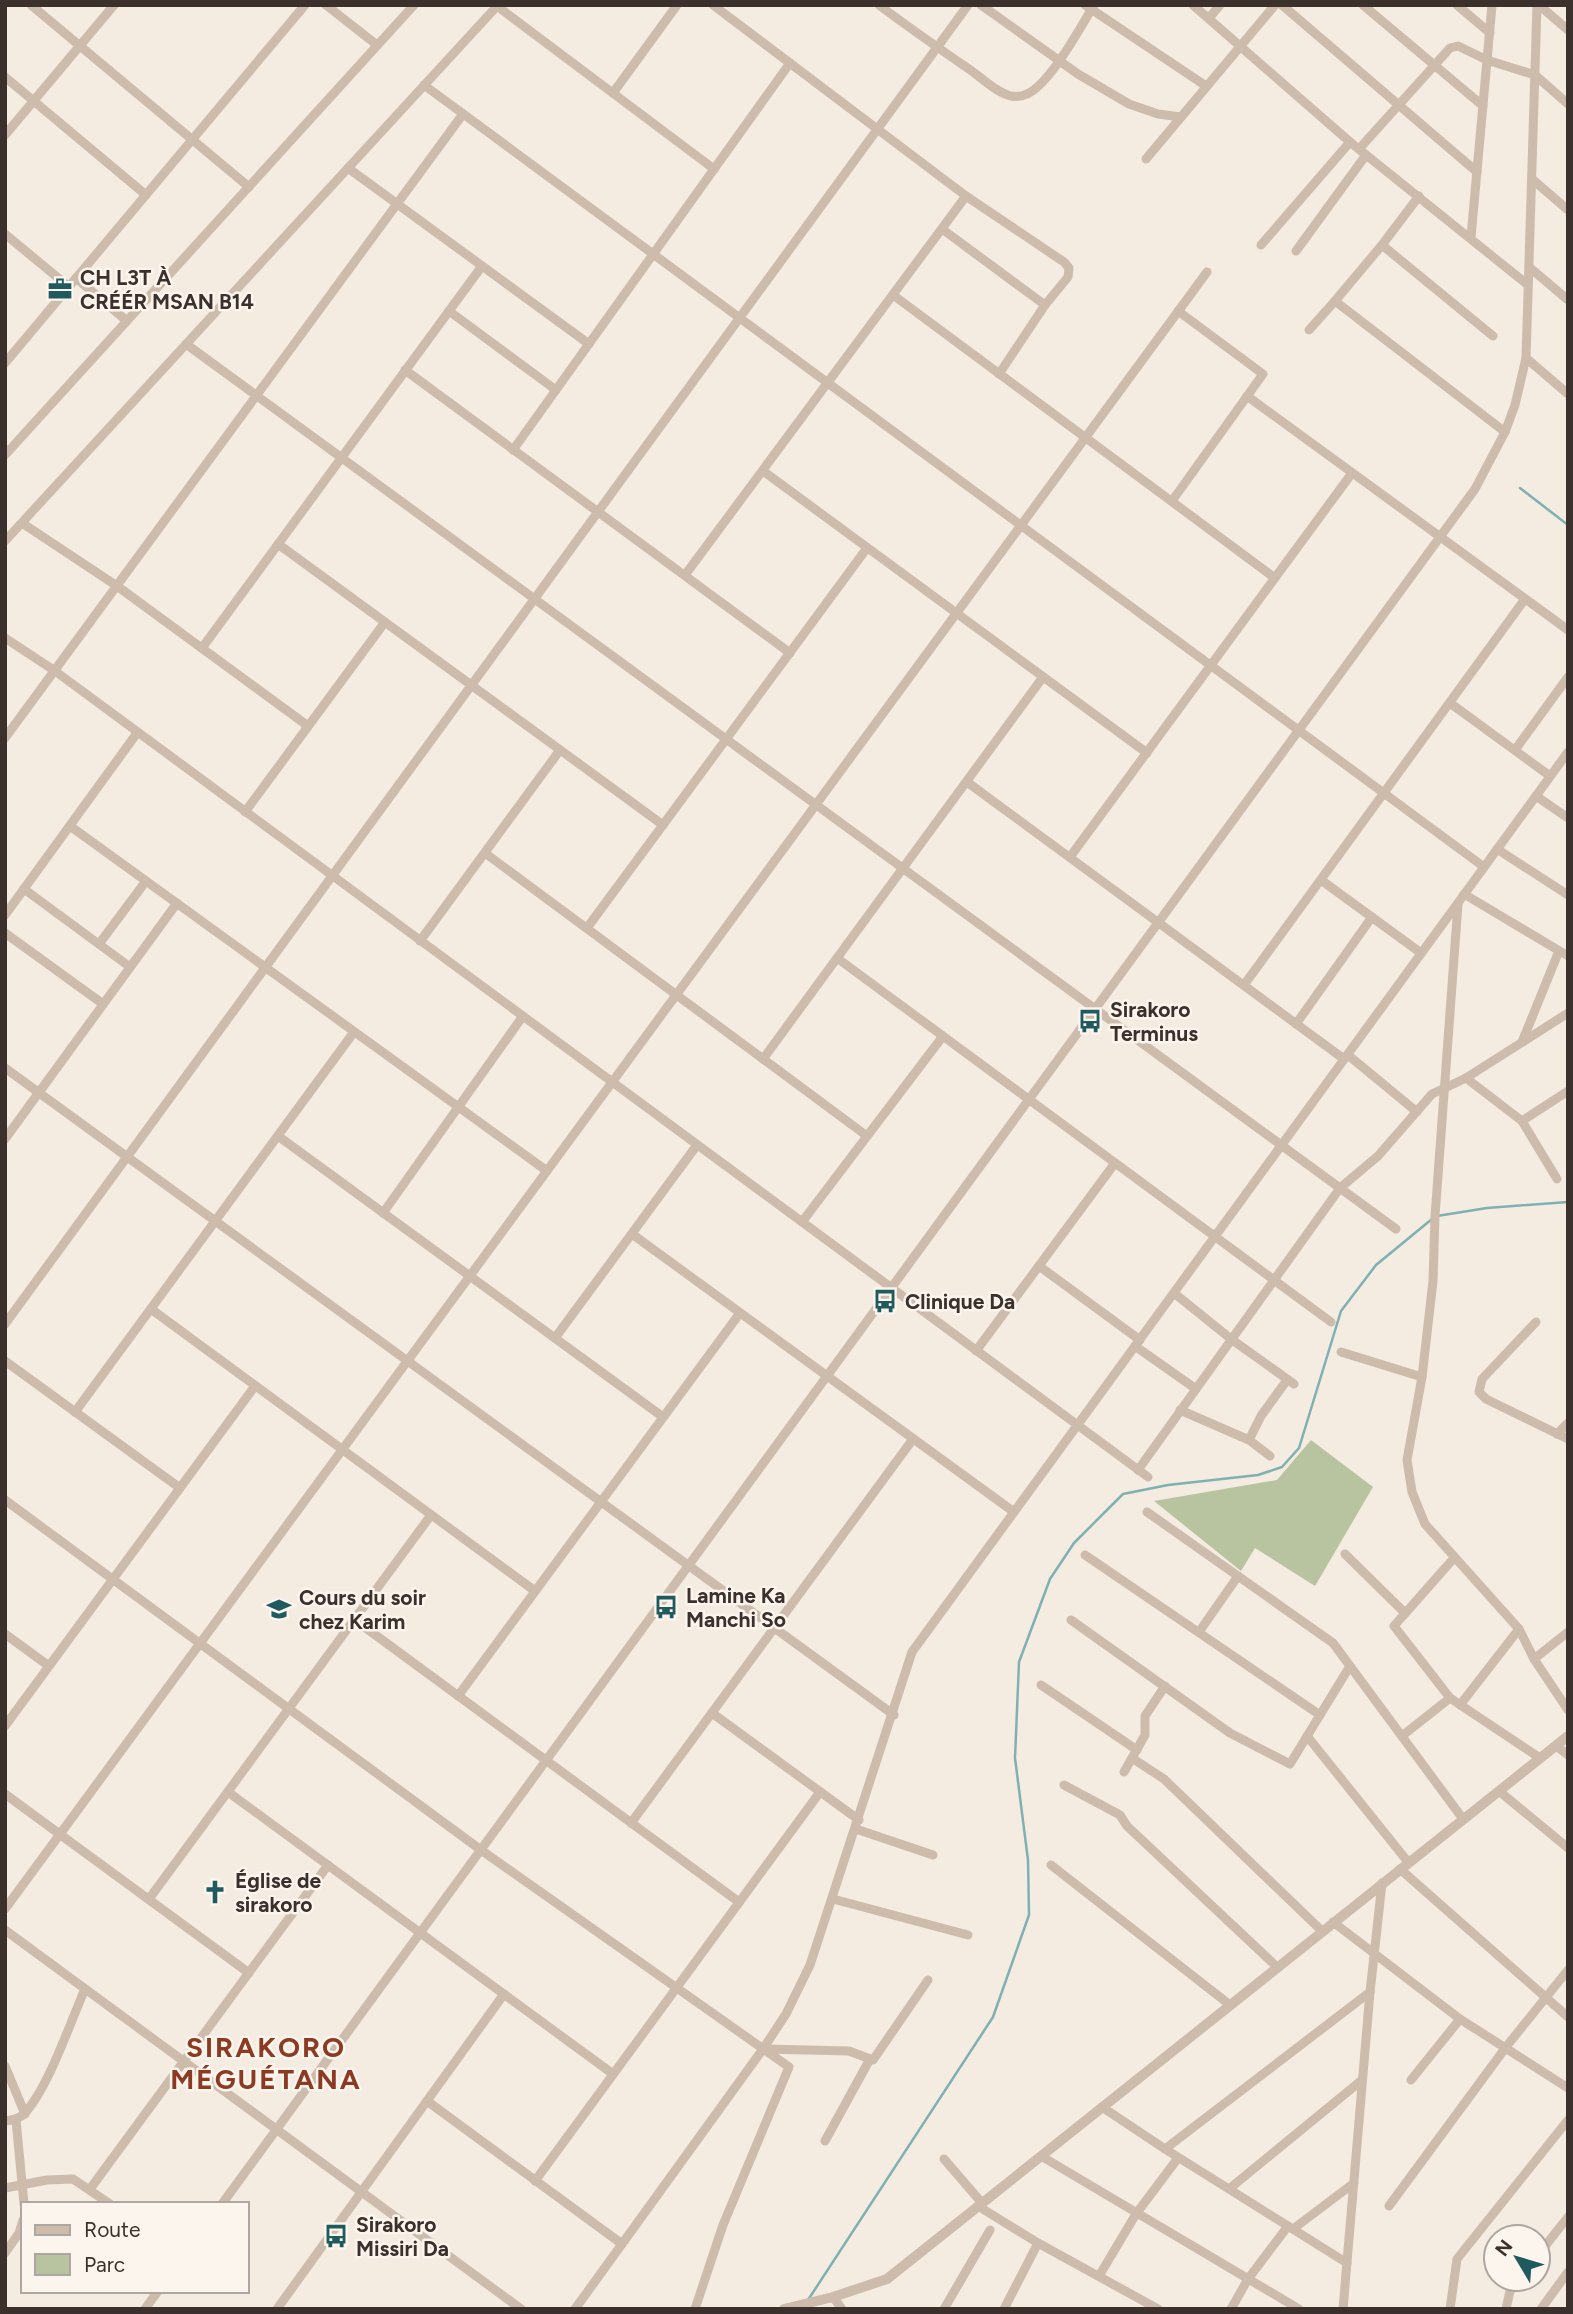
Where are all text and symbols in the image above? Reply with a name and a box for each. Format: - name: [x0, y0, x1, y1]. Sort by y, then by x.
- place label: CH L3T À CRÉÉR MSAN B14: [80, 265, 254, 314]
- office icon: CH L3T À CRÉÉR MSAN B14: [46, 275, 74, 303]
- place label: Sirakoro Terminus: [1110, 997, 1198, 1046]
- bus stop icon: Sirakoro Terminus: [1076, 1007, 1104, 1035]
- bus stop icon: Clinique Da: [871, 1287, 899, 1315]
- place label: Clinique Da: [905, 1289, 1015, 1314]
- place label: Lamine Ka Manchi So: [686, 1583, 786, 1632]
- place label: Cours du soir chez Karim: [299, 1585, 426, 1634]
- bus stop icon: Lamine Ka Manchi So: [652, 1593, 680, 1621]
- school or university icon: Cours du soir chez Karim: [265, 1595, 293, 1623]
- place label: Église de sirakoro: [235, 1868, 322, 1917]
- church icon: Église de sirakoro: [201, 1878, 229, 1906]
- district label: SIRAKORO MÉGUÉTANA: [170, 2030, 362, 2096]
- legend: [21, 2202, 248, 2293]
- place label: Sirakoro Missiri Da: [356, 2212, 449, 2261]
- text: Route: [84, 2217, 140, 2242]
- bus stop icon: Sirakoro Missiri Da: [322, 2222, 350, 2250]
- north arrow: [1482, 2223, 1552, 2293]
- text: N: [1490, 2235, 1518, 2261]
- text: Parc: [84, 2252, 125, 2277]

